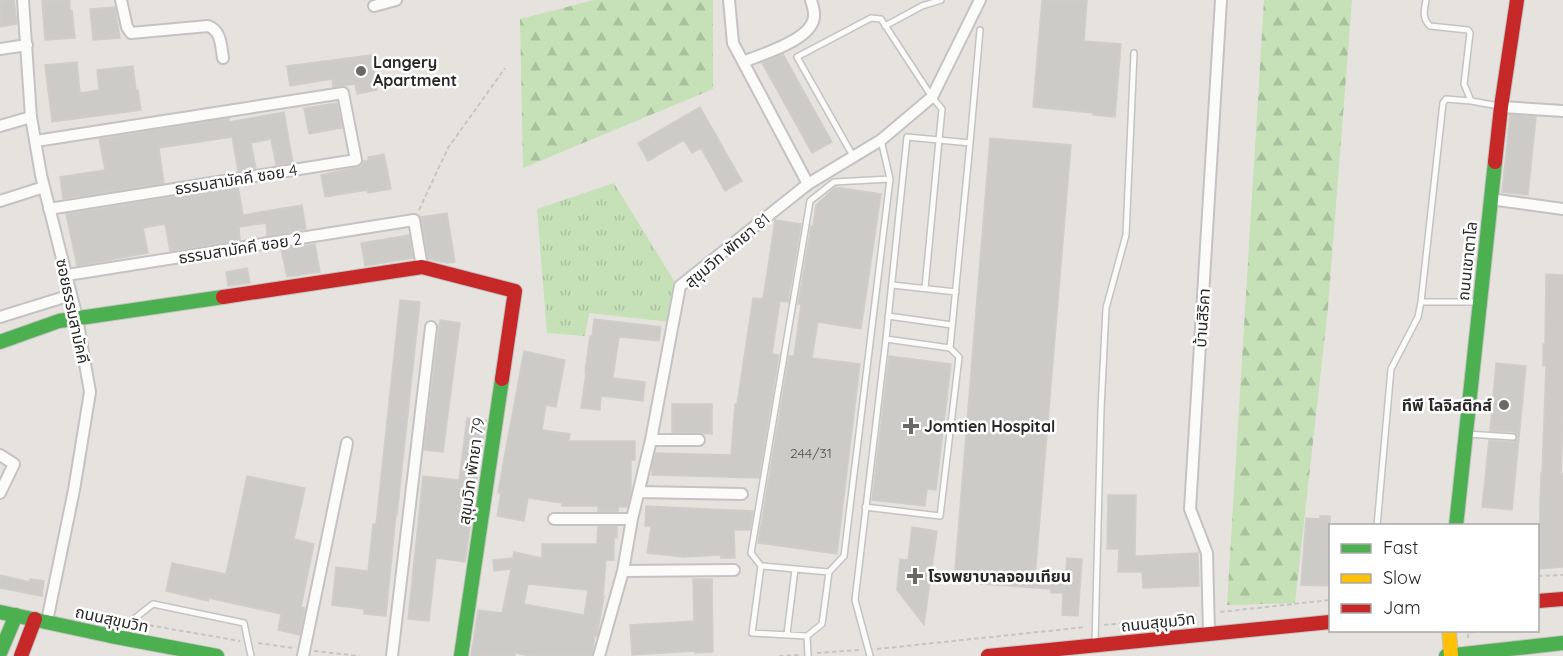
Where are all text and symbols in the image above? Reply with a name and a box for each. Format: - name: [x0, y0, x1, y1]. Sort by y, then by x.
- place label: Langery Apartment: [373, 52, 457, 90]
- marker: Langery Apartment: [354, 64, 368, 78]
- street label: ธรรมสามัคคี ซอย 4: [173, 159, 299, 199]
- street label: สุขุมวิท พัทยา 81: [680, 208, 774, 292]
- street label: ถนนเขาตาโล: [1453, 220, 1481, 302]
- street label: ธรรมสามัคคี ซอย 2: [177, 228, 303, 268]
- street label: ซอยธรรมสามัคคี: [52, 257, 94, 365]
- street label: บ้านสิริคา: [1190, 288, 1214, 348]
- place label: ทีพี โลจิสติกส์: [1402, 395, 1492, 415]
- marker: ทีพี โลจิสติกส์: [1497, 398, 1511, 412]
- street label: สุขุมวิท พัทยา 79: [454, 416, 488, 526]
- place label: Jomtien Hospital: [924, 416, 1055, 436]
- marker: Jomtien Hospital: [902, 417, 920, 435]
- house number: 244/31: [790, 444, 832, 462]
- legend: [1329, 524, 1539, 632]
- text: Fast: [1383, 536, 1418, 559]
- place label: โรงพยาบาลจอมเทียน: [928, 566, 1071, 586]
- text: Slow: [1383, 566, 1421, 589]
- marker: โรงพยาบาลจอมเทียน: [906, 567, 924, 585]
- text: Jam: [1383, 596, 1421, 619]
- street label: ถนนสุขุมวิท: [73, 601, 151, 637]
- street label: ถนนสุขุมวิท: [1120, 608, 1196, 636]

